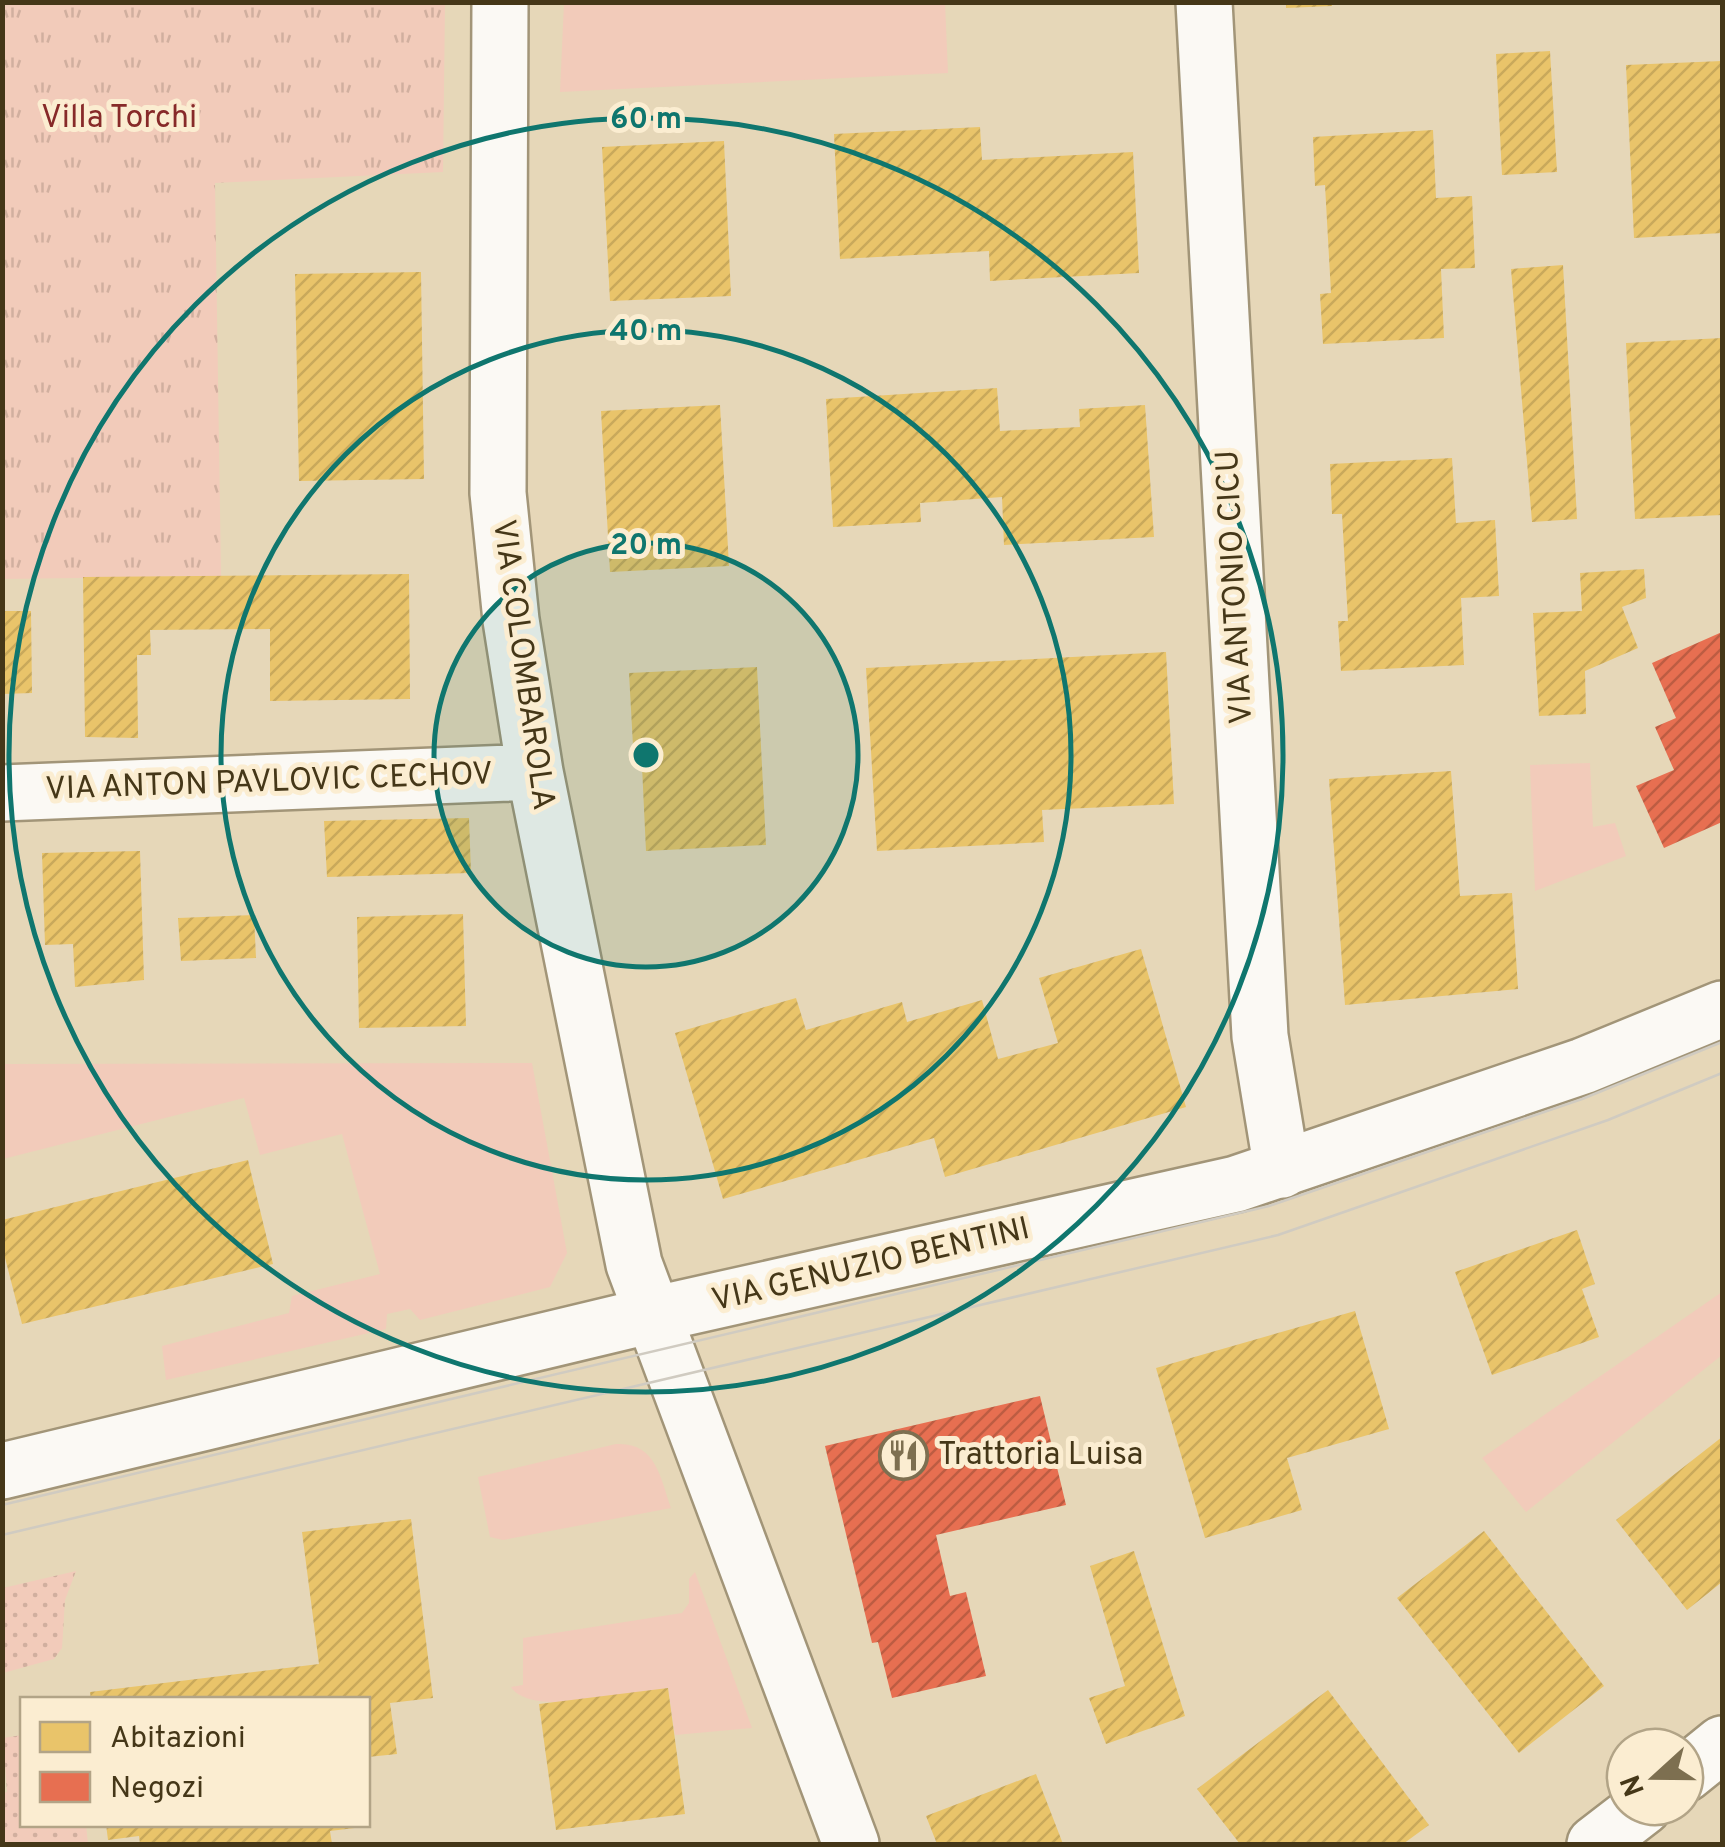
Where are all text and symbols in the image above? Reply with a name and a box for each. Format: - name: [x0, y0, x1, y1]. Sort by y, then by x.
- park label: Villa Torchi: [41, 99, 197, 139]
- text: 60 m: [610, 102, 682, 139]
- text: 40 m: [610, 314, 682, 351]
- street label: VIA ANTONIO CICU: [1209, 449, 1263, 725]
- street label: VIA COLOMBAROLA: [482, 517, 562, 813]
- text: 20 m: [610, 528, 682, 565]
- centre of rings: [628, 737, 664, 773]
- street label: VIA ANTON PAVLOVIC CECHOV: [45, 755, 493, 811]
- street label: VIA GENUZIO BENTINI: [708, 1210, 1034, 1322]
- restaurant icon: Trattoria Luisa: [877, 1430, 929, 1482]
- place label: Trattoria Luisa: [938, 1436, 1143, 1476]
- legend: [20, 1697, 370, 1827]
- text: Abitazioni: [110, 1721, 246, 1758]
- north arrow: [1605, 1727, 1705, 1827]
- text: N: [1614, 1769, 1655, 1801]
- text: Negozi: [110, 1771, 204, 1808]

